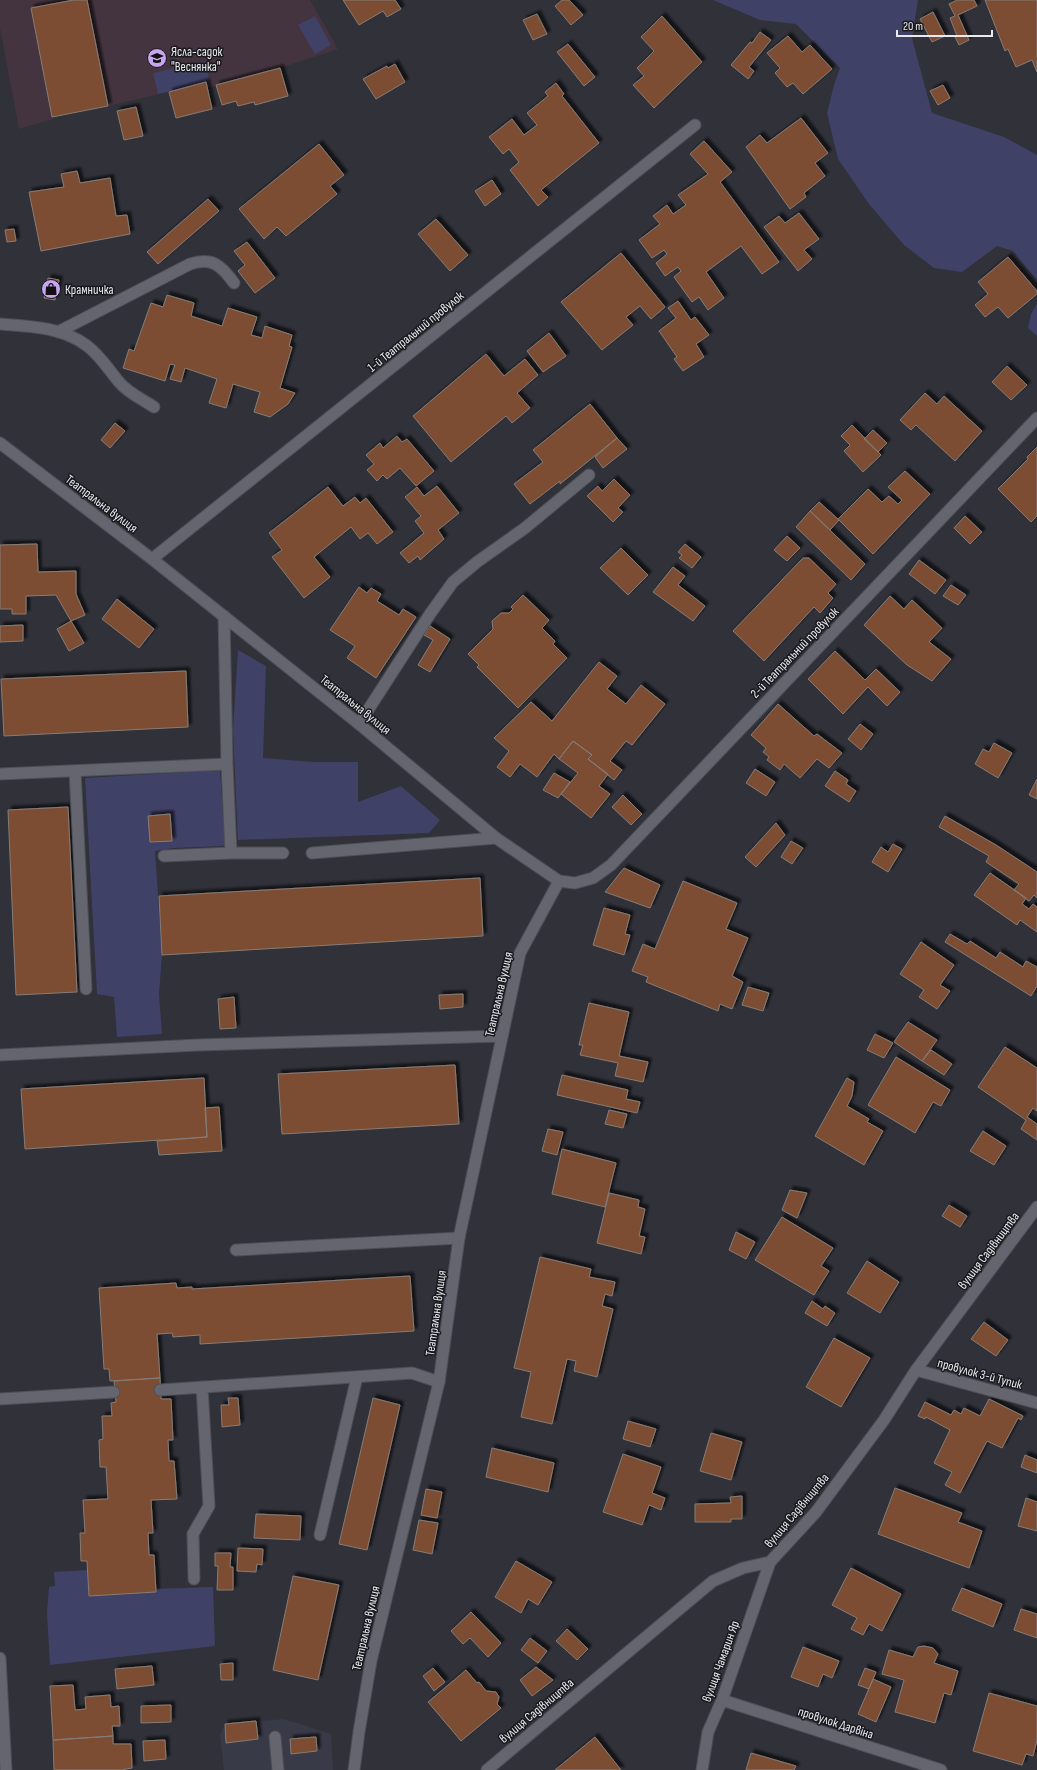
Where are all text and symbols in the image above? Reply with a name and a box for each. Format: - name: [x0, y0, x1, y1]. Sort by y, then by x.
- scale bar: [897, 12, 992, 38]
- text: 20 m: [903, 19, 923, 34]
- place label: Ясла-садок "Веснянка": [171, 44, 223, 75]
- school or university icon: Ясла-садок "Веснянка": [146, 47, 168, 69]
- shop icon: Крамничка: [40, 278, 62, 300]
- place label: Крамничка: [65, 282, 114, 298]
- street label: 1-й Театральний провулок: [364, 288, 467, 376]
- street label: Театральна вулиця: [62, 471, 141, 536]
- street label: 2-й Театральний провулок: [747, 604, 842, 702]
- street label: Театральна вулиця: [317, 671, 394, 738]
- street label: Театральна вулиця: [481, 950, 516, 1038]
- street label: вулиця Садівництва: [955, 1209, 1023, 1292]
- street label: Театральна вулиця: [422, 1269, 450, 1357]
- street label: провулок 3-й Тупик: [936, 1355, 1024, 1393]
- street label: вулиця Садівництва: [761, 1470, 833, 1551]
- street label: Театральна вулиця: [348, 1584, 383, 1672]
- street label: вулиця Чамарин Яр: [699, 1619, 743, 1704]
- street label: вулиця Садівництва: [496, 1675, 577, 1747]
- street label: провулок Дарвіна: [796, 1703, 875, 1743]

